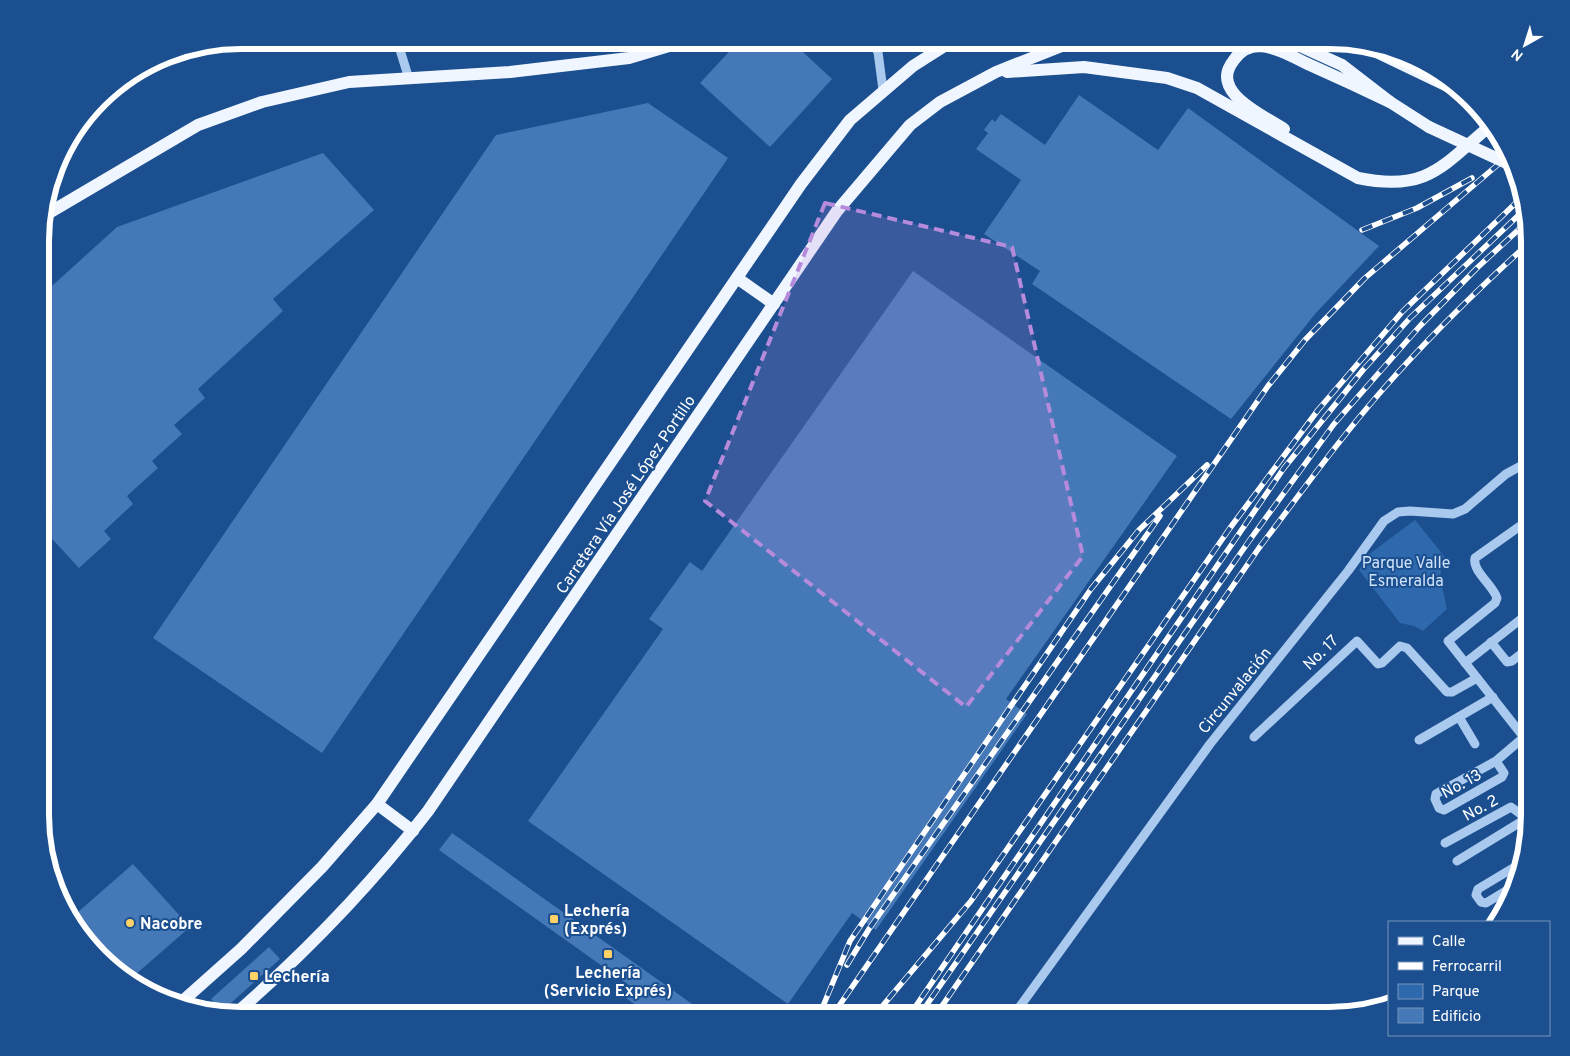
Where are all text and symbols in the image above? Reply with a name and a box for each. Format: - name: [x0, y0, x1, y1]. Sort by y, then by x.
- north arrow: [1500, 20, 1550, 70]
- text: N: [1509, 44, 1527, 64]
- street label: Carretera Vía José López Portillo: [553, 392, 701, 598]
- park label: Parque Valle Esmeralda: [1362, 554, 1450, 592]
- street label: No. 17: [1299, 632, 1343, 675]
- street label: Circunvalación: [1195, 644, 1276, 738]
- street label: No. 13: [1438, 766, 1486, 804]
- street label: No. 2: [1460, 791, 1502, 827]
- place label: Lechería (Exprés): [564, 902, 630, 940]
- marker: Lechería (Exprés): [548, 913, 560, 925]
- place label: Nacobre: [140, 915, 203, 935]
- marker: Nacobre: [124, 917, 136, 929]
- legend: [1388, 921, 1550, 1036]
- text: Calle: [1432, 933, 1466, 952]
- marker: Lechería (Servicio Exprés): [602, 948, 614, 960]
- text: Ferrocarril: [1432, 958, 1502, 977]
- place label: Lechería (Servicio Exprés): [544, 964, 672, 1002]
- place label: Lechería: [264, 968, 330, 988]
- marker: Lechería: [248, 970, 260, 982]
- text: Parque: [1432, 983, 1480, 1002]
- text: Edificio: [1432, 1008, 1481, 1027]

